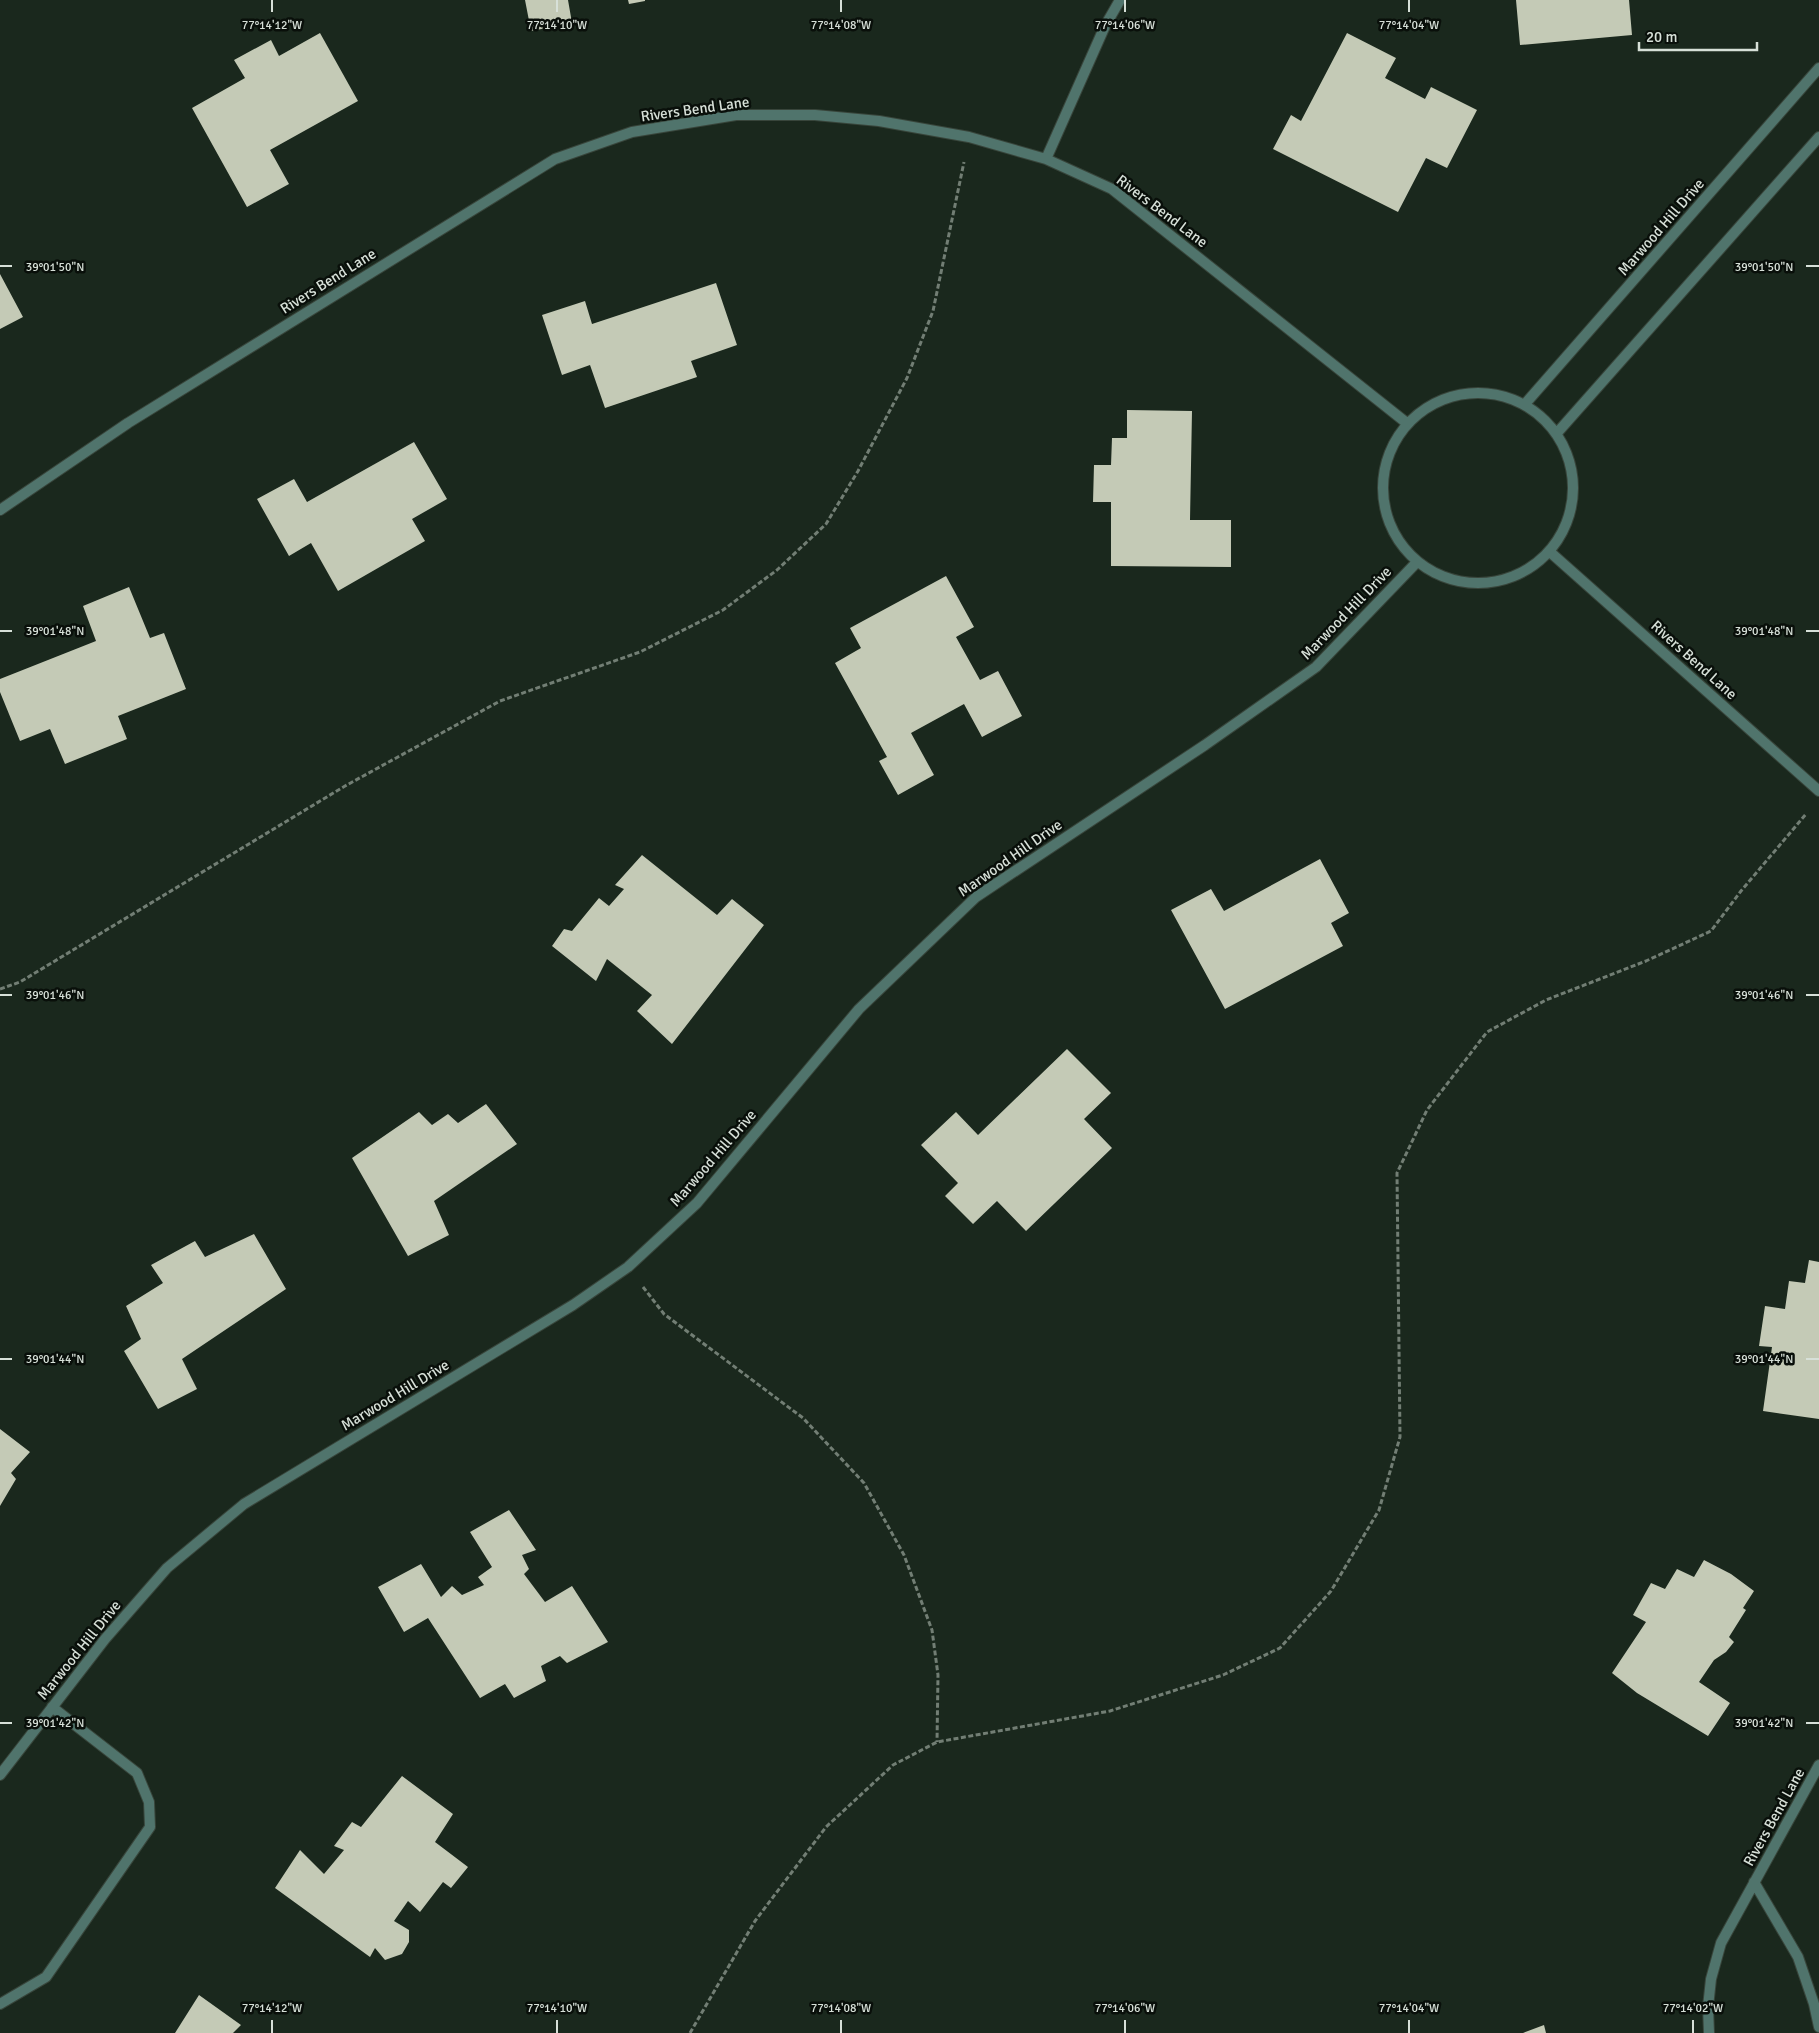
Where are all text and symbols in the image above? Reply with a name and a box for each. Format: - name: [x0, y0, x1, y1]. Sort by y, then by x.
- text: 77°14'12"W: [242, 18, 302, 33]
- text: 77°14'10"W: [527, 18, 587, 33]
- text: 77°14'08"W: [811, 18, 871, 33]
- text: 77°14'06"W: [1095, 18, 1155, 33]
- text: 77°14'04"W: [1379, 18, 1439, 33]
- scale bar: [1639, 20, 1756, 52]
- text: 20 m: [1646, 28, 1677, 46]
- street label: Rivers Bend Lane: [640, 92, 750, 126]
- street label: Rivers Bend Lane: [1113, 171, 1211, 251]
- street label: Marwood Hill Drive: [1614, 175, 1708, 279]
- street label: Rivers Bend Lane: [277, 244, 379, 318]
- text: 39°01'50"N: [26, 260, 84, 275]
- text: 39°01'50"N: [1735, 260, 1793, 275]
- street label: Marwood Hill Drive: [1297, 563, 1395, 663]
- street label: Rivers Bend Lane: [1647, 617, 1741, 703]
- text: 39°01'48"N: [26, 624, 84, 639]
- text: 39°01'48"N: [1735, 624, 1793, 639]
- street label: Marwood Hill Drive: [955, 815, 1065, 901]
- text: 39°01'46"N: [26, 988, 84, 1003]
- text: 39°01'46"N: [1735, 988, 1793, 1003]
- street label: Marwood Hill Drive: [666, 1106, 760, 1210]
- text: 39°01'44"N: [26, 1352, 84, 1367]
- text: 39°01'44"N: [1735, 1352, 1793, 1367]
- street label: Marwood Hill Drive: [338, 1356, 452, 1434]
- street label: Marwood Hill Drive: [33, 1597, 125, 1703]
- text: 39°01'42"N: [26, 1716, 84, 1731]
- text: 39°01'42"N: [1735, 1716, 1793, 1731]
- street label: Rivers Bend Lane: [1740, 1765, 1808, 1869]
- text: 77°14'12"W: [242, 2001, 302, 2016]
- text: 77°14'10"W: [527, 2001, 587, 2016]
- text: 77°14'08"W: [811, 2001, 871, 2016]
- text: 77°14'06"W: [1095, 2001, 1155, 2016]
- text: 77°14'04"W: [1379, 2001, 1439, 2016]
- text: 77°14'02"W: [1663, 2001, 1723, 2016]

